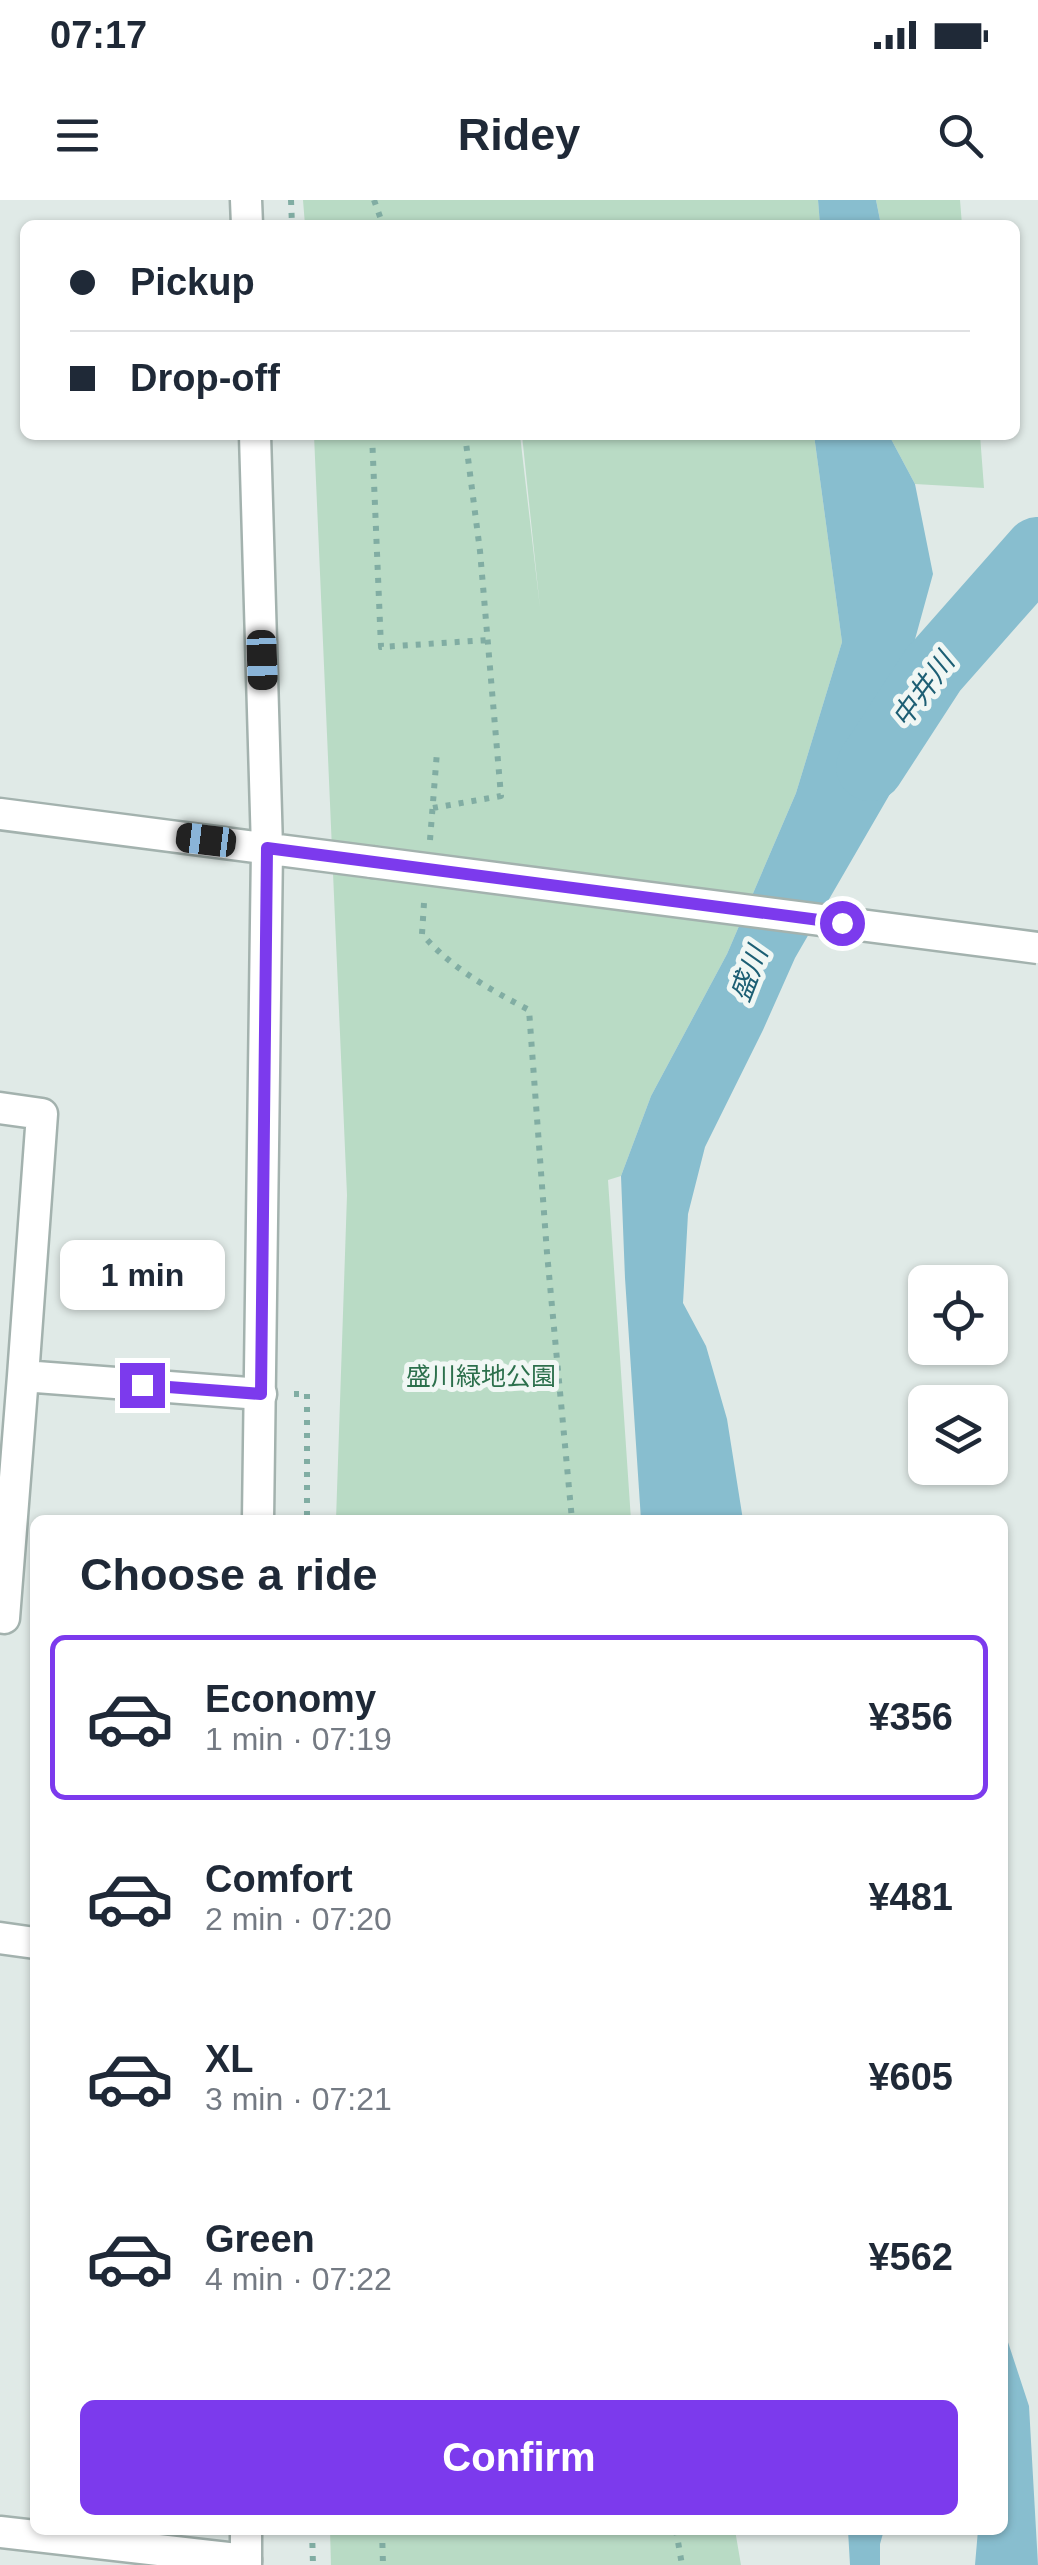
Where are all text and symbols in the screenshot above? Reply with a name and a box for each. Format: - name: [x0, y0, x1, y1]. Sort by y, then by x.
- text: 07:17: [50, 14, 147, 56]
- icon: menu: [50, 108, 105, 163]
- icon: search: [933, 108, 988, 163]
- text: Ridey: [458, 109, 580, 160]
- text: Pickup: [130, 261, 255, 303]
- text: Drop-off: [130, 357, 280, 399]
- car: [246, 629, 278, 691]
- water label: 中井川: [886, 644, 962, 733]
- car: [174, 821, 238, 859]
- route start: [820, 901, 865, 946]
- water label: 盛川: [724, 940, 775, 1006]
- callout: 1 min: [59, 1240, 224, 1310]
- text: 1 min: [101, 1257, 184, 1293]
- map controls: [908, 1265, 1008, 1485]
- button: locate: [908, 1265, 1008, 1365]
- park label: 盛川緑地公園: [406, 1362, 556, 1390]
- route end: [120, 1363, 165, 1408]
- button: layers: [908, 1385, 1008, 1485]
- text: Choose a ride: [80, 1549, 378, 1600]
- icon: car: [85, 1673, 175, 1763]
- text: Economy: [205, 1678, 376, 1720]
- text: ¥356: [868, 1696, 953, 1738]
- text: 1 min · 07:19: [205, 1721, 392, 1757]
- icon: car: [85, 1853, 175, 1943]
- text: Comfort: [205, 1858, 353, 1900]
- text: ¥481: [868, 1876, 953, 1918]
- text: 2 min · 07:20: [205, 1901, 392, 1937]
- icon: car: [85, 2033, 175, 2123]
- text: XL: [205, 2038, 254, 2080]
- text: ¥605: [868, 2056, 953, 2098]
- text: 3 min · 07:21: [205, 2081, 392, 2117]
- icon: car: [85, 2213, 175, 2303]
- text: Green: [205, 2218, 315, 2260]
- text: ¥562: [868, 2236, 953, 2278]
- text: 4 min · 07:22: [205, 2261, 392, 2297]
- button: Confirm: [80, 2400, 958, 2515]

